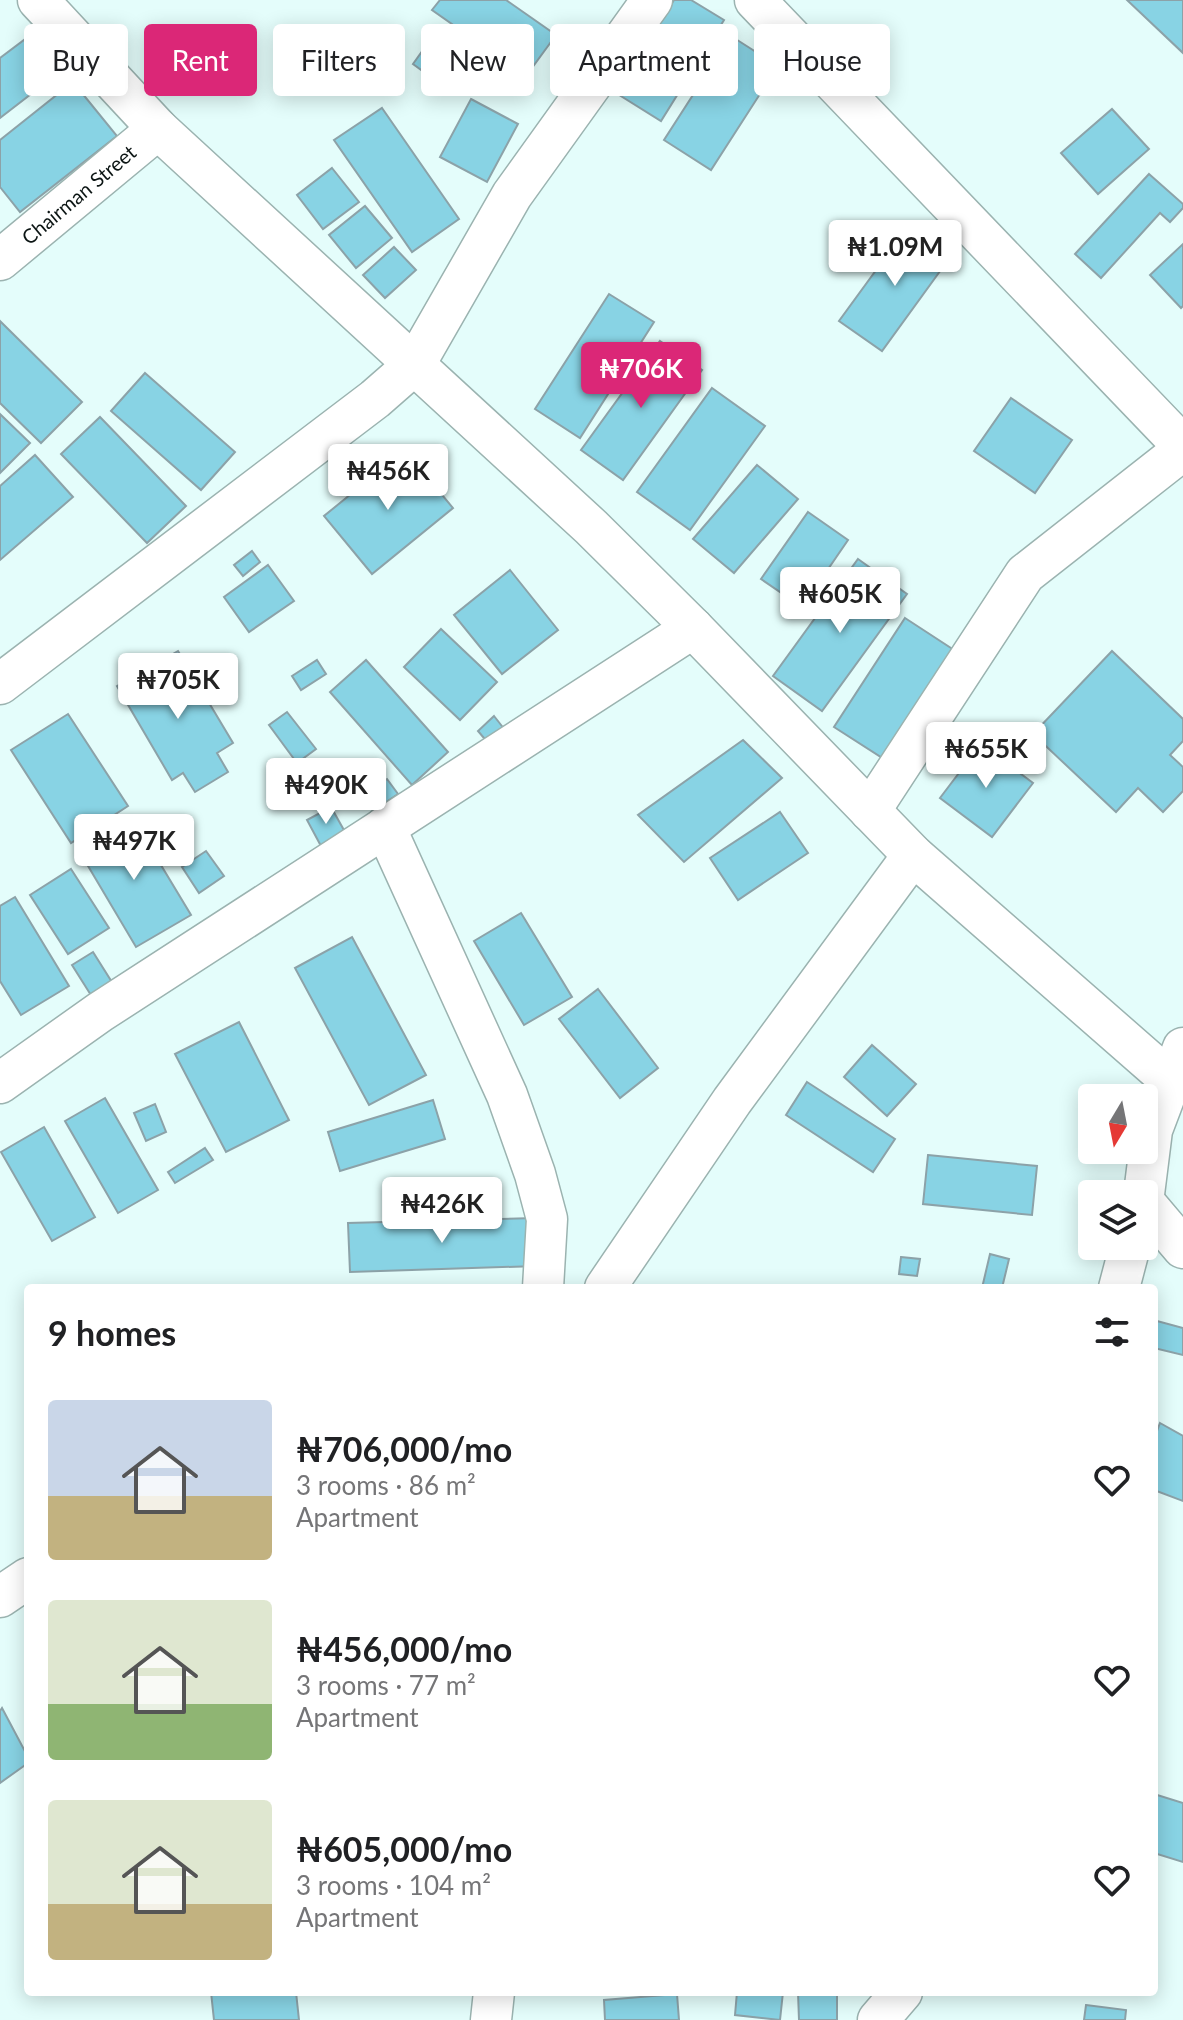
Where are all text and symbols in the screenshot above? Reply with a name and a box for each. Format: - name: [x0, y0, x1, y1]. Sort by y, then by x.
- chip: Buy: [24, 24, 128, 96]
- chip: Rent: [144, 24, 257, 96]
- chip: Filters: [273, 24, 405, 96]
- chip: New: [421, 24, 534, 96]
- chip: Apartment: [550, 24, 738, 96]
- chip: House: [754, 24, 890, 96]
- street label: Chairman Street: [16, 139, 140, 249]
- pin: ₦1.09M: [830, 220, 960, 288]
- text: ₦1.09M: [847, 230, 943, 262]
- pin: ₦706K: [585, 342, 697, 410]
- text: ₦706K: [599, 352, 683, 384]
- pin: ₦456K: [332, 444, 444, 512]
- text: ₦456K: [346, 454, 430, 486]
- pin: ₦605K: [784, 567, 896, 635]
- text: ₦605K: [798, 577, 882, 609]
- pin: ₦705K: [122, 653, 234, 721]
- text: ₦705K: [136, 663, 220, 695]
- pin: ₦655K: [930, 722, 1042, 790]
- text: ₦655K: [944, 732, 1028, 764]
- pin: ₦490K: [270, 758, 382, 826]
- text: ₦490K: [284, 768, 368, 800]
- pin: ₦497K: [78, 814, 190, 882]
- text: ₦497K: [92, 824, 176, 856]
- north arrow: [1078, 1084, 1158, 1164]
- map controls: [1078, 1084, 1158, 1260]
- pin: ₦426K: [386, 1177, 498, 1245]
- button: layers: [1078, 1180, 1158, 1260]
- text: ₦426K: [400, 1187, 484, 1219]
- icon: filters: [1090, 1310, 1134, 1354]
- text: 9 homes: [48, 1312, 176, 1353]
- text: ₦706,000/mo: [296, 1428, 512, 1469]
- icon: home: [112, 1432, 208, 1528]
- icon: heart: [1090, 1458, 1134, 1502]
- text: 3 rooms · 86 m²: [296, 1469, 476, 1501]
- text: Apartment: [296, 1501, 419, 1533]
- text: ₦456,000/mo: [296, 1628, 512, 1669]
- icon: home: [112, 1632, 208, 1728]
- icon: heart: [1090, 1658, 1134, 1702]
- text: 3 rooms · 77 m²: [296, 1669, 476, 1701]
- text: Apartment: [296, 1701, 419, 1733]
- text: ₦605,000/mo: [296, 1828, 512, 1869]
- icon: home: [112, 1832, 208, 1928]
- icon: heart: [1090, 1858, 1134, 1902]
- text: 3 rooms · 104 m²: [296, 1869, 491, 1901]
- text: Apartment: [296, 1901, 419, 1933]

